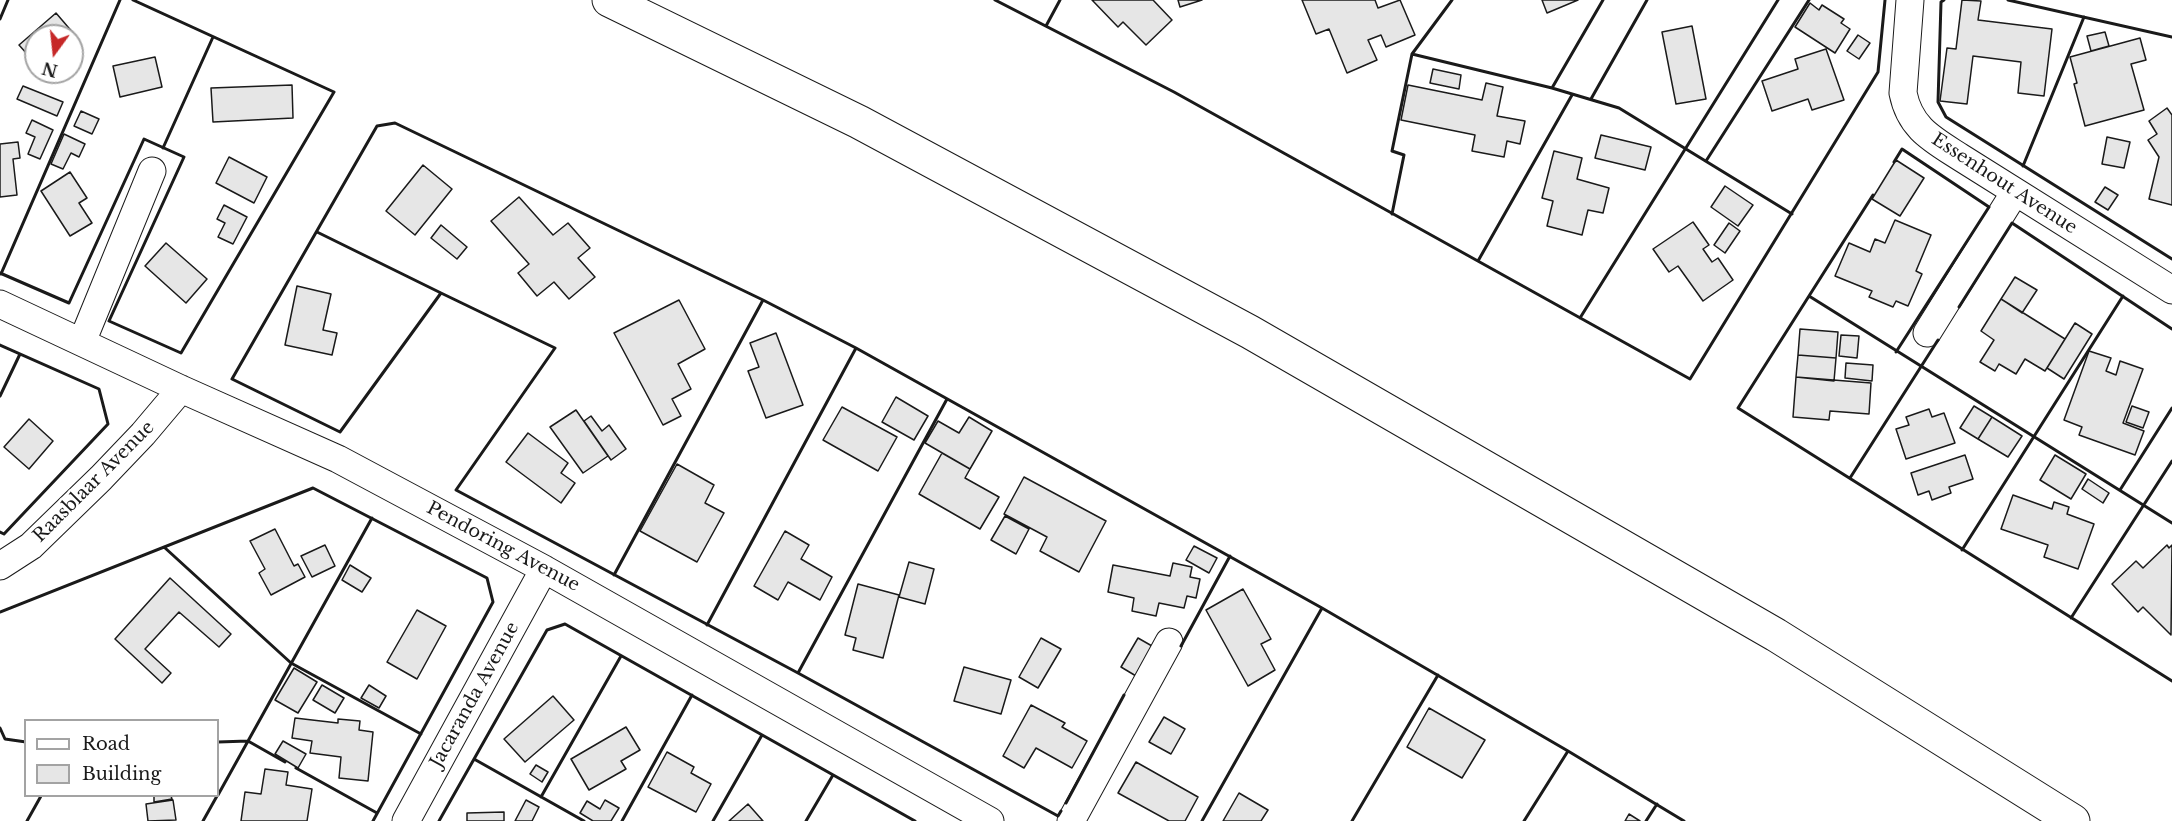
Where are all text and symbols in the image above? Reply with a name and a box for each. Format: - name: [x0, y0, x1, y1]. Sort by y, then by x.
- north arrow: [24, 24, 84, 84]
- text: N: [40, 58, 60, 81]
- street label: Essenhout Avenue: [1927, 129, 2081, 239]
- street label: Raasblaar Avenue: [29, 417, 159, 547]
- street label: Pendoring Avenue: [423, 498, 583, 596]
- street label: Jacaranda Avenue: [426, 619, 524, 771]
- legend: [24, 719, 219, 797]
- text: Road: [82, 733, 130, 755]
- text: Building: [82, 763, 161, 785]

